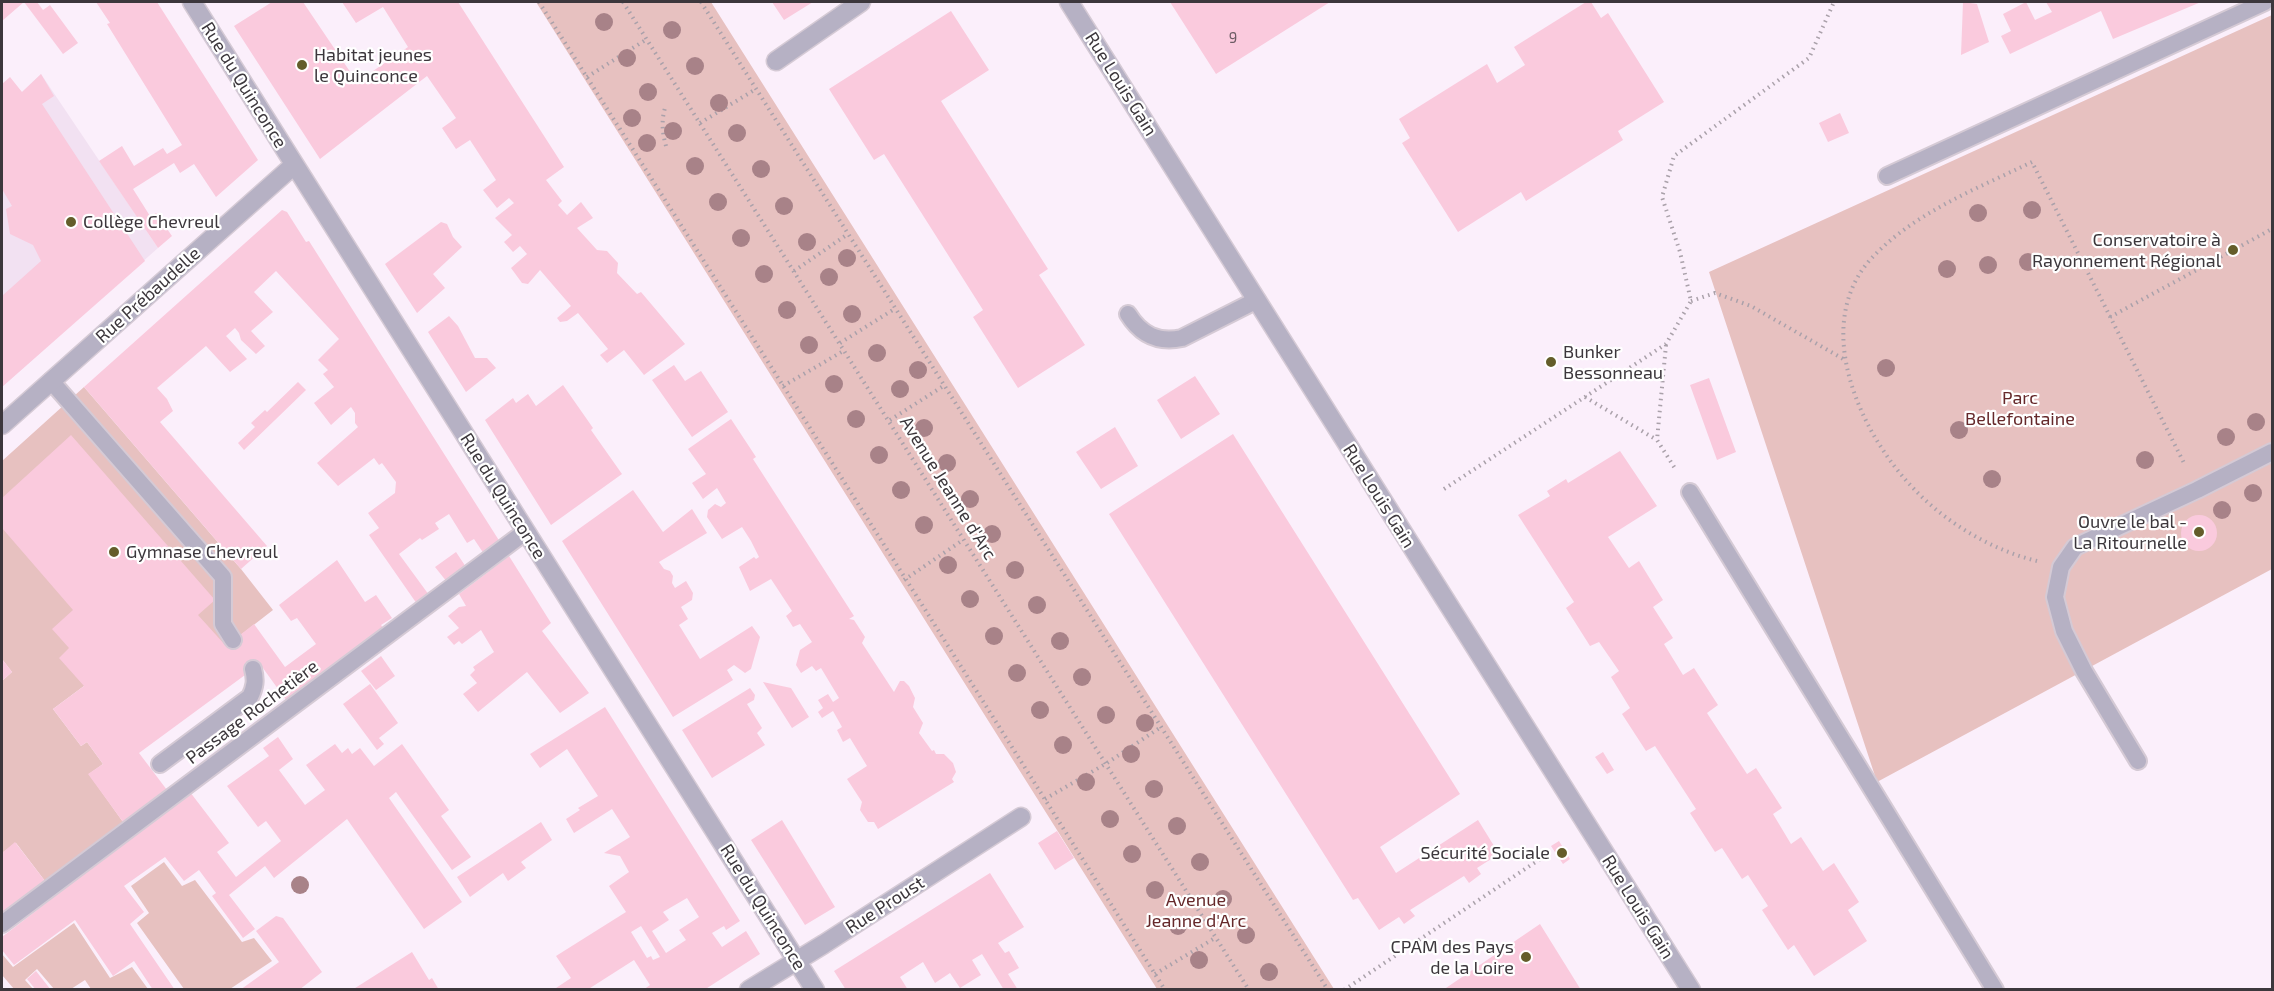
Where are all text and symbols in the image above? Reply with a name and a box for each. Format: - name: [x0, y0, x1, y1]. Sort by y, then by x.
- street label: Rue du Quinconce: [197, 18, 291, 152]
- street label: Rue Louis Gain: [1080, 28, 1162, 140]
- house number: 9: [1229, 29, 1237, 47]
- place label: Habitat jeunes le Quinconce: [314, 44, 432, 86]
- marker: Habitat jeunes le Quinconce: [295, 58, 309, 72]
- place label: Collège Chevreul: [83, 211, 220, 233]
- marker: Collège Chevreul: [64, 215, 78, 229]
- place label: Conservatoire à Rayonnement Régional: [2032, 229, 2221, 272]
- street label: Rue Prébaudelle: [91, 242, 205, 348]
- marker: Conservatoire à Rayonnement Régional: [2226, 243, 2240, 257]
- place label: Bunker Bessonneau: [1563, 341, 1663, 384]
- marker: Bunker Bessonneau: [1544, 355, 1558, 369]
- park label: Parc Bellefontaine: [1965, 387, 2075, 430]
- street label: Avenue Jeanne d'Arc: [895, 412, 1001, 564]
- street label: Rue du Quinconce: [456, 429, 550, 563]
- street label: Rue Louis Gain: [1338, 440, 1420, 552]
- place label: Ouvre le bal - La Ritournelle: [2073, 511, 2187, 554]
- marker: Ouvre le bal - La Ritournelle: [2192, 525, 2206, 539]
- place label: Gymnase Chevreul: [126, 541, 278, 563]
- marker: Gymnase Chevreul: [107, 545, 121, 559]
- street label: Passage Rochetière: [182, 655, 322, 769]
- street label: Rue du Quinconce: [716, 840, 810, 974]
- place label: Sécurité Sociale: [1420, 842, 1550, 864]
- marker: Sécurité Sociale: [1555, 846, 1569, 860]
- street label: Rue Louis Gain: [1597, 851, 1679, 963]
- street label: Rue Proust: [842, 872, 928, 938]
- park label: Avenue Jeanne d'Arc: [1146, 889, 1246, 932]
- place label: CPAM des Pays de la Loire: [1391, 936, 1514, 978]
- marker: CPAM des Pays de la Loire: [1519, 950, 1533, 964]

